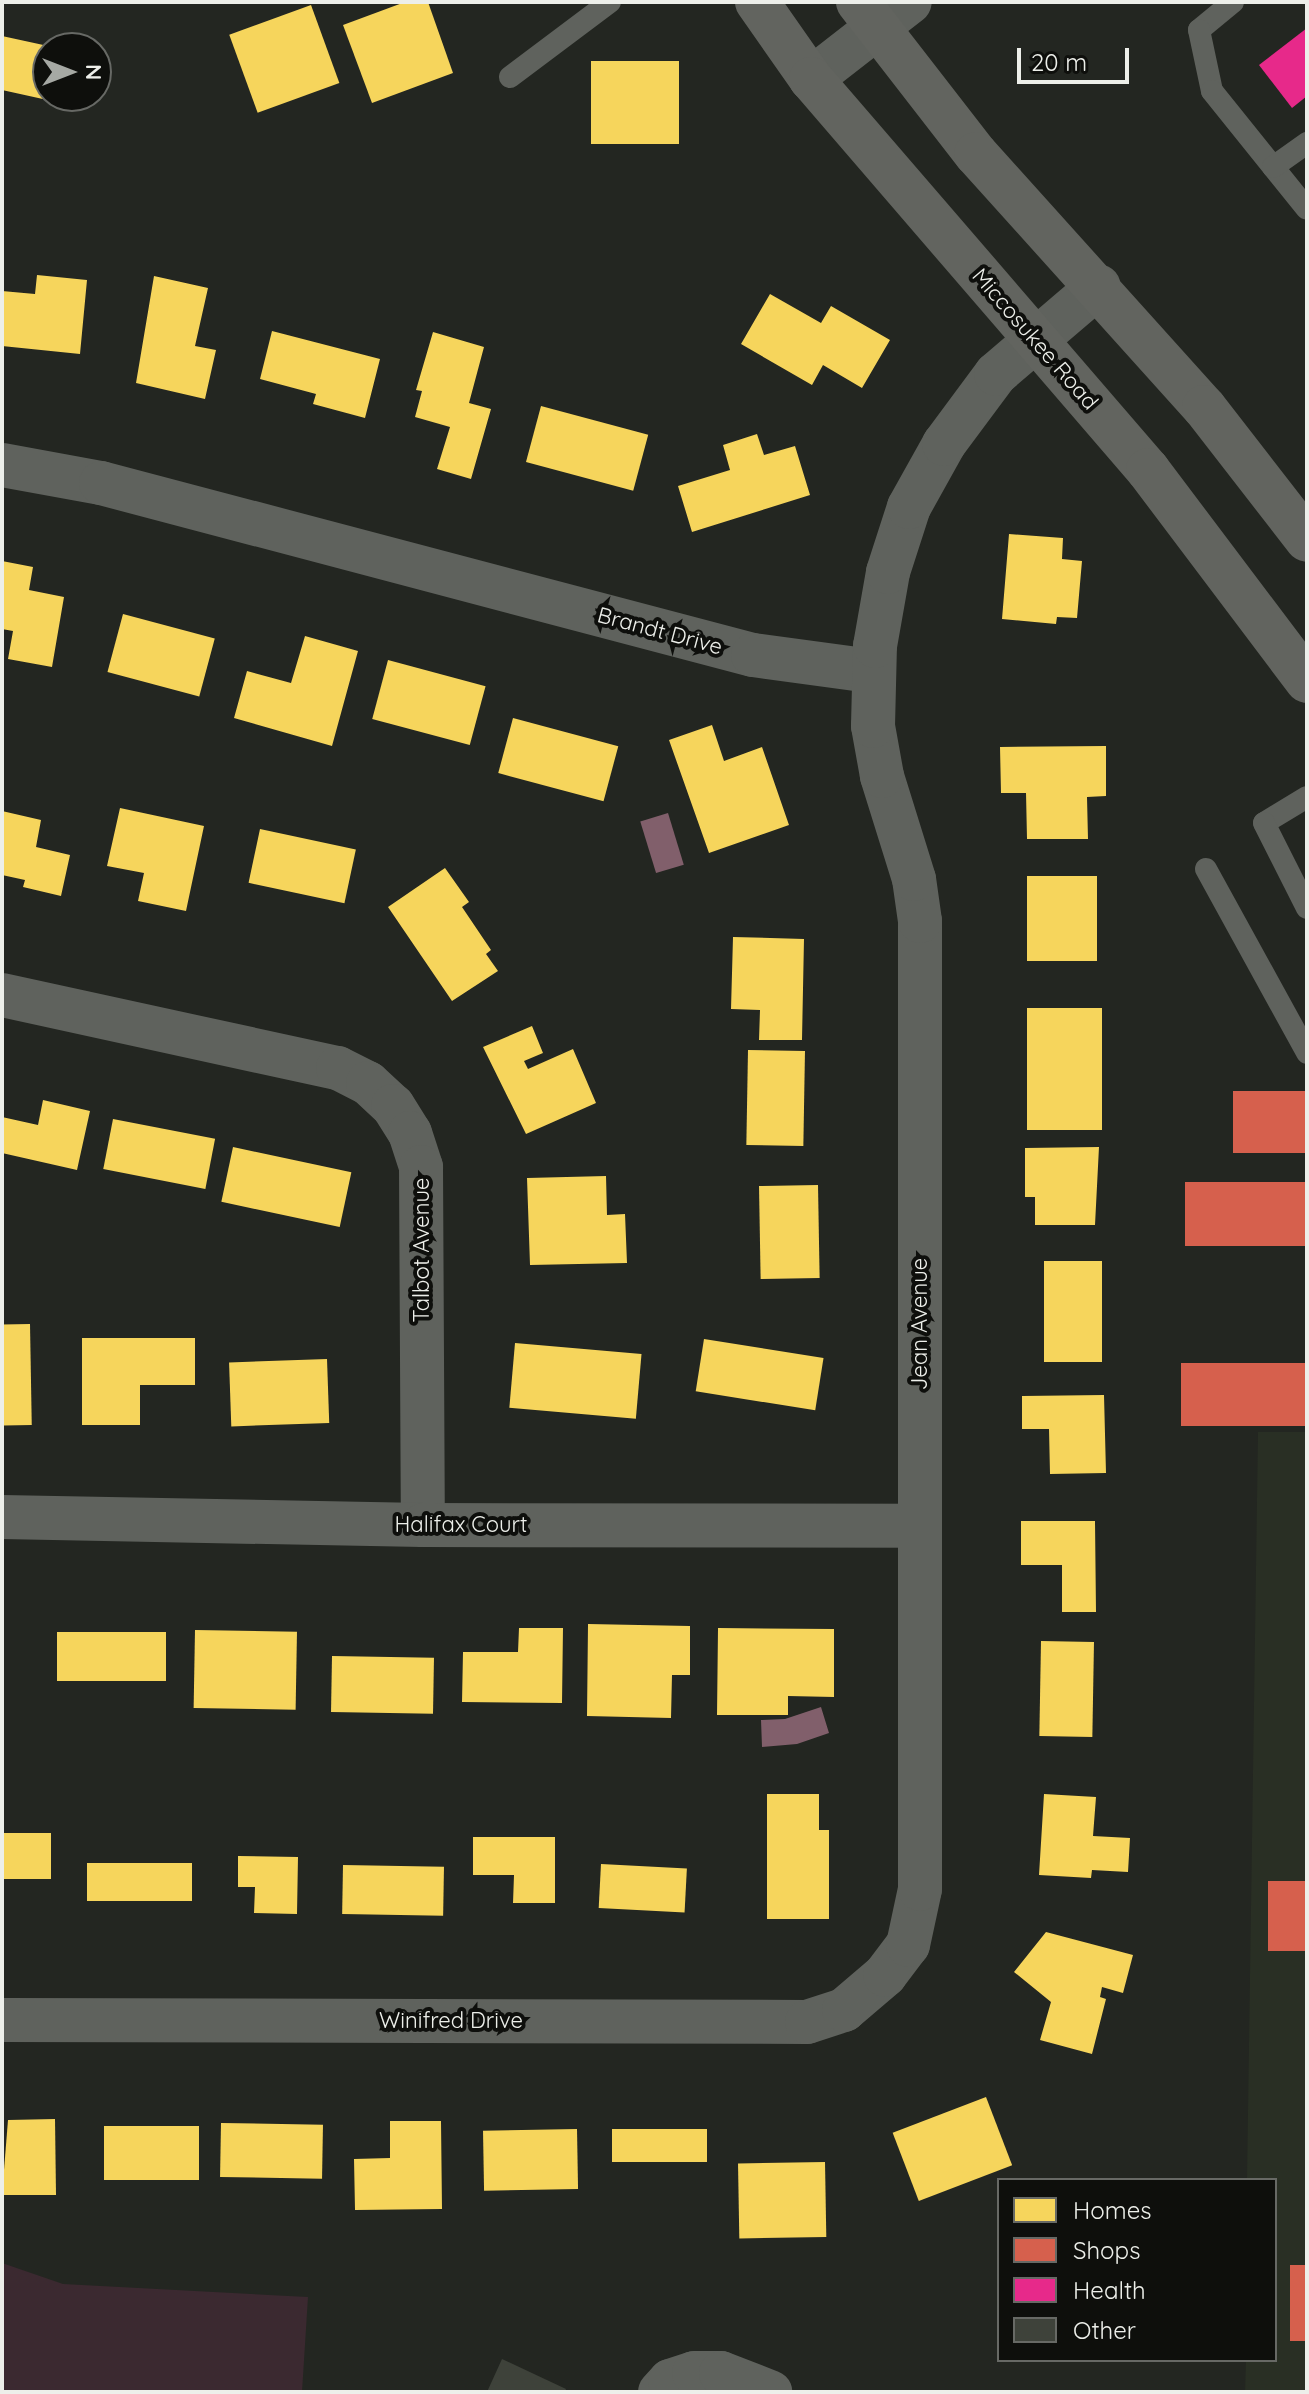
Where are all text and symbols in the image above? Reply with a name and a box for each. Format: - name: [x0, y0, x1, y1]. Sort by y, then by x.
- north arrow: [32, 32, 112, 112]
- scale bar: [1021, 32, 1133, 82]
- text: 20 m: [1031, 47, 1087, 77]
- text: N: [80, 64, 108, 80]
- street label: Miccosukee Road: [966, 263, 1104, 415]
- street label: Brandt Drive: [595, 602, 725, 660]
- street label: Talbot Avenue: [409, 1178, 435, 1322]
- street label: Jean Avenue: [907, 1258, 933, 1390]
- street label: Halifax Court: [395, 1512, 527, 1538]
- street label: Winifred Drive: [379, 2008, 523, 2034]
- legend: [997, 2178, 1277, 2362]
- text: Homes: [1073, 2195, 1151, 2225]
- text: Shops: [1073, 2235, 1140, 2265]
- text: Health: [1073, 2275, 1146, 2305]
- text: Other: [1073, 2315, 1136, 2345]

